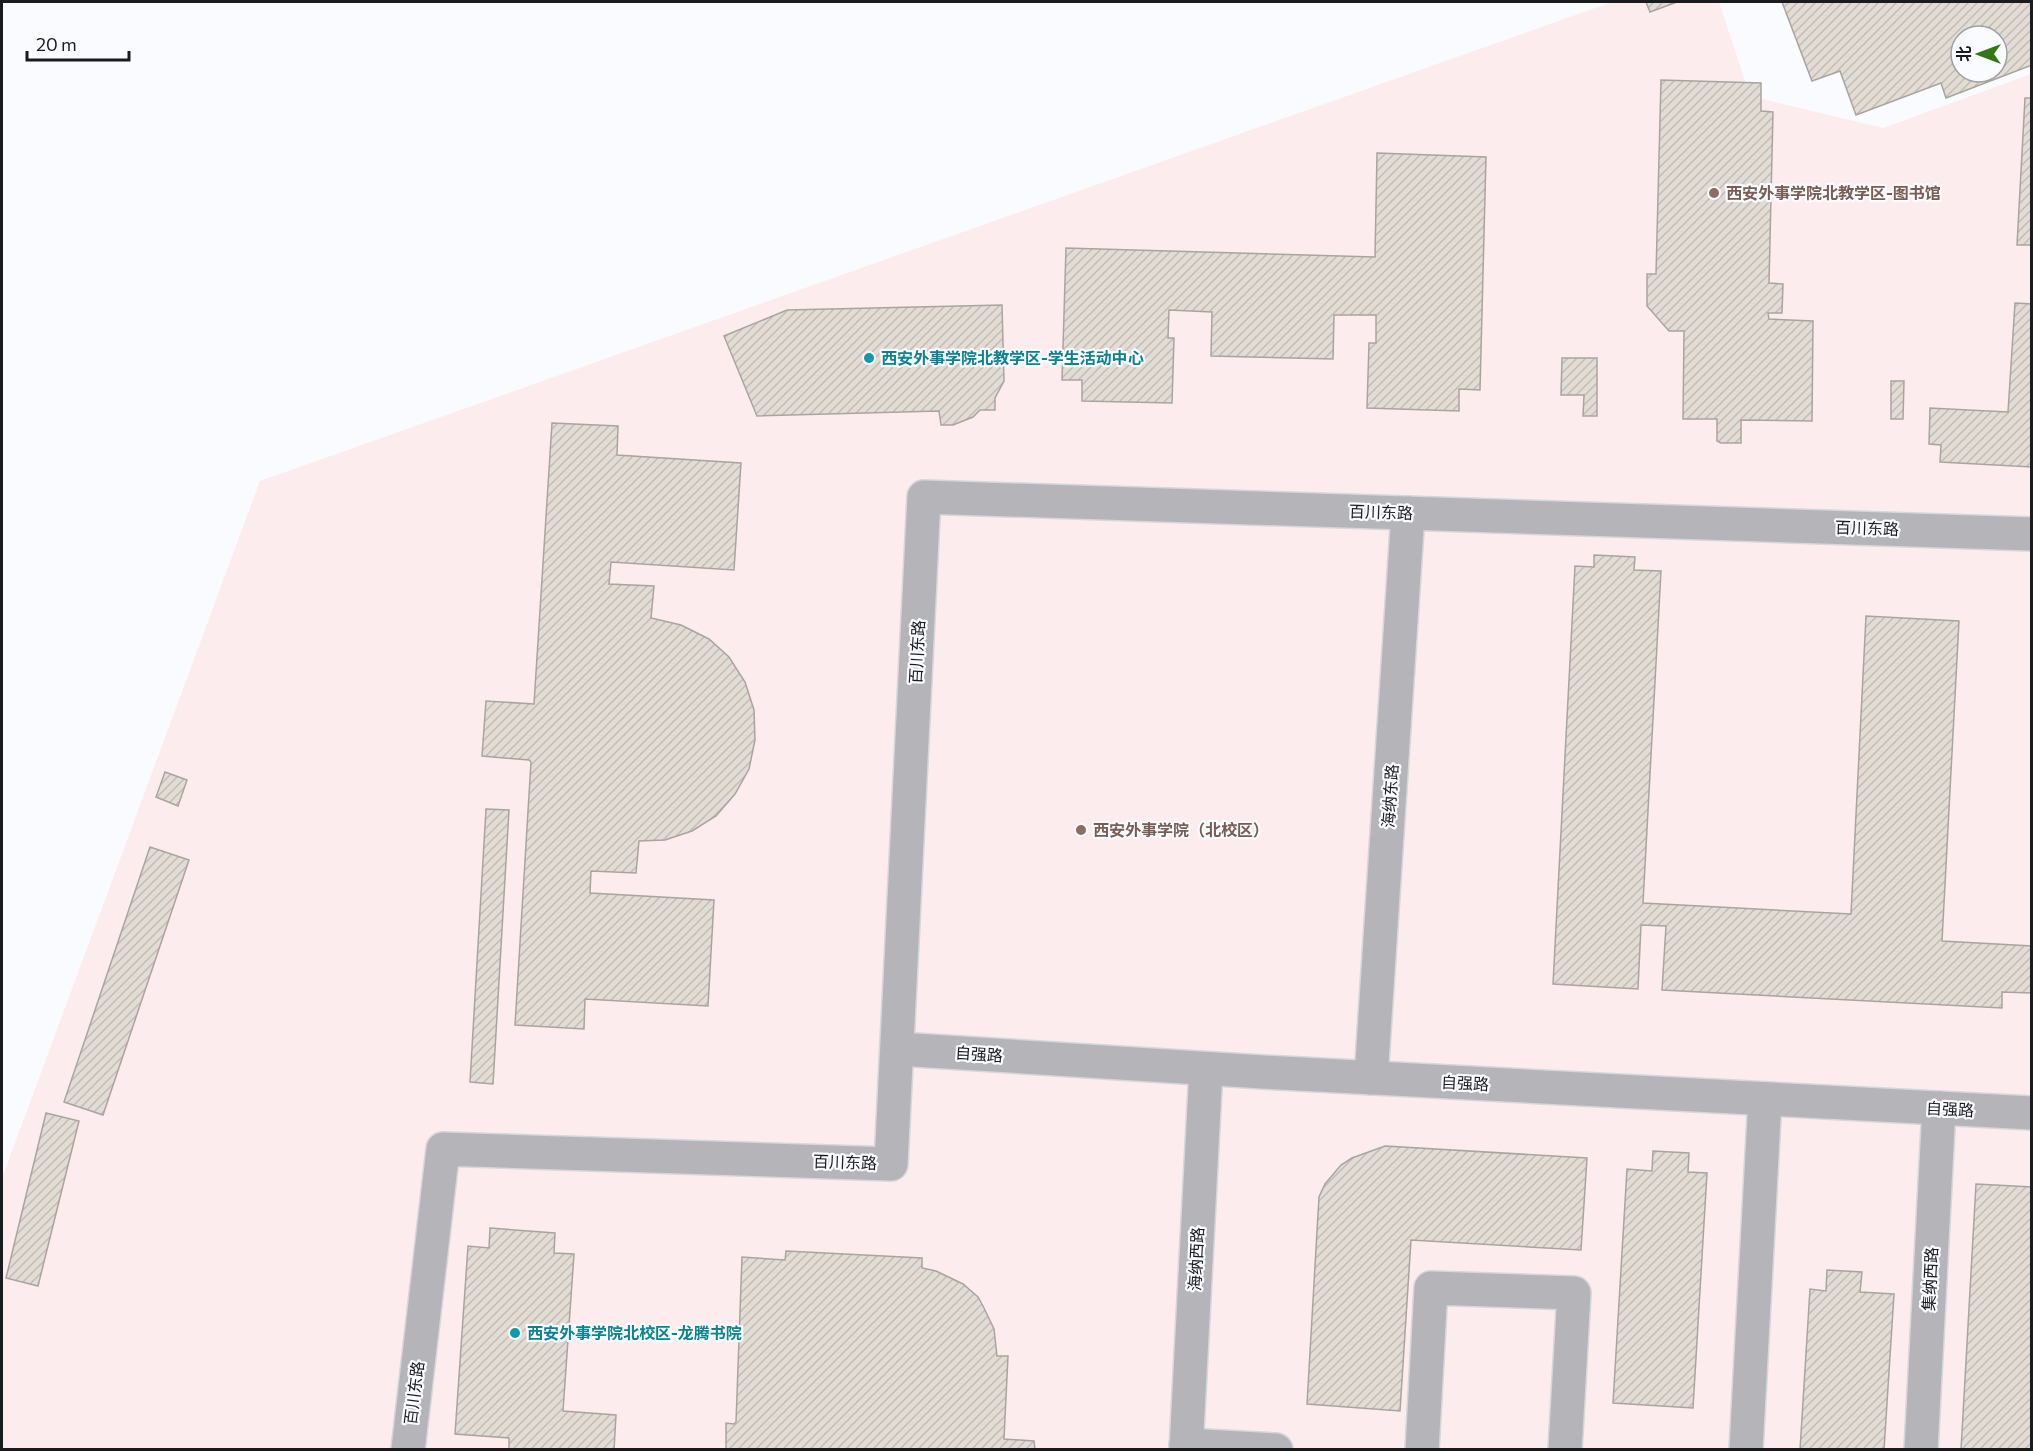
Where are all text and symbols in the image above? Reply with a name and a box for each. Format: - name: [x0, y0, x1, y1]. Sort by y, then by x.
- scale bar: [27, 24, 129, 62]
- north arrow: [1949, 24, 2009, 84]
- text: 20 m: [36, 33, 77, 55]
- text: 北: [1954, 46, 1973, 62]
- place label: 西安外事学院北教学区-图书馆: [1726, 183, 1941, 202]
- marker: 西安外事学院北教学区-图书馆: [1707, 186, 1721, 200]
- place label: 西安外事学院北教学区-学生活动中心: [881, 348, 1144, 367]
- marker: 西安外事学院北教学区-学生活动中心: [862, 351, 876, 365]
- street label: 百川东路: [1349, 501, 1413, 522]
- street label: 百川东路: [1835, 517, 1899, 538]
- street label: 百川东路: [905, 620, 928, 684]
- street label: 海纳东路: [1378, 763, 1401, 829]
- place label: 西安外事学院（北校区）: [1093, 820, 1269, 839]
- marker: 西安外事学院（北校区）: [1074, 823, 1088, 837]
- street label: 自强路: [954, 1042, 1004, 1065]
- street label: 自强路: [1441, 1072, 1489, 1093]
- street label: 自强路: [1926, 1098, 1974, 1119]
- street label: 百川东路: [813, 1151, 877, 1172]
- street label: 海纳西路: [1184, 1227, 1207, 1291]
- street label: 集纳西路: [1918, 1247, 1941, 1311]
- place label: 西安外事学院北校区-龙腾书院: [527, 1323, 742, 1342]
- marker: 西安外事学院北校区-龙腾书院: [508, 1326, 522, 1340]
- street label: 百川东路: [400, 1360, 427, 1426]

